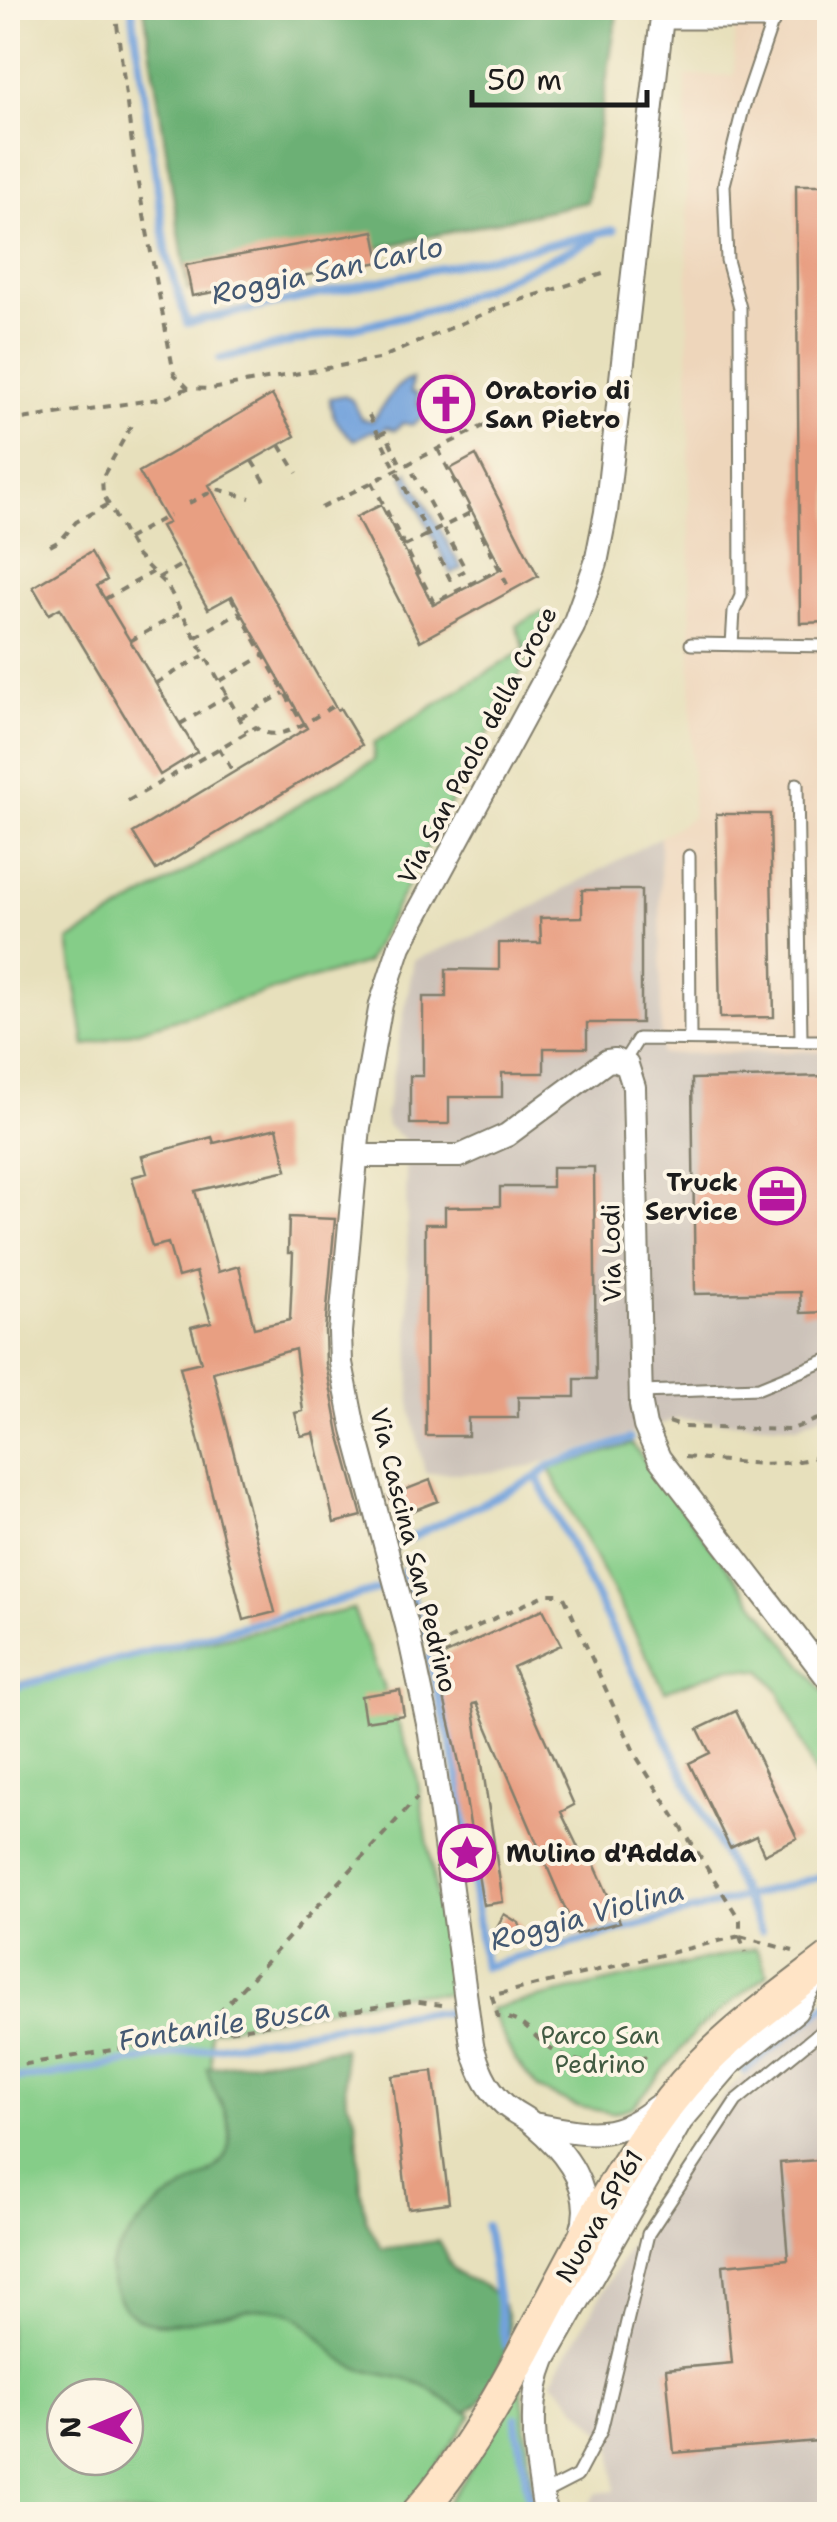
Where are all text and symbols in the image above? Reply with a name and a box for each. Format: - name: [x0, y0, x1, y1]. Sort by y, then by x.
- scale bar: [472, 45, 647, 107]
- text: 50 m: [487, 59, 562, 100]
- water label: Roggia San Carlo: [208, 227, 446, 313]
- place label: Oratorio di San Pietro: [485, 373, 631, 436]
- church icon: Oratorio di San Pietro: [416, 374, 476, 434]
- street label: Via San Paolo della Croce: [389, 600, 565, 890]
- place label: Truck Service: [645, 1165, 738, 1228]
- office icon: Truck Service: [747, 1166, 807, 1226]
- street label: Via Lodi: [593, 1203, 629, 1303]
- street label: Via Cascina San Pedrino: [362, 1404, 466, 1696]
- place icon: Mulino d'Adda: [437, 1823, 497, 1883]
- place label: Mulino d'Adda: [506, 1836, 697, 1870]
- water label: Roggia Violina: [486, 1871, 688, 1959]
- water label: Fontanile Busca: [115, 1988, 333, 2060]
- park label: Parco San Pedrino: [541, 2018, 659, 2081]
- street label: Nuova SP161: [547, 2143, 651, 2289]
- north arrow: [45, 2377, 145, 2477]
- text: N: [51, 2416, 89, 2439]

